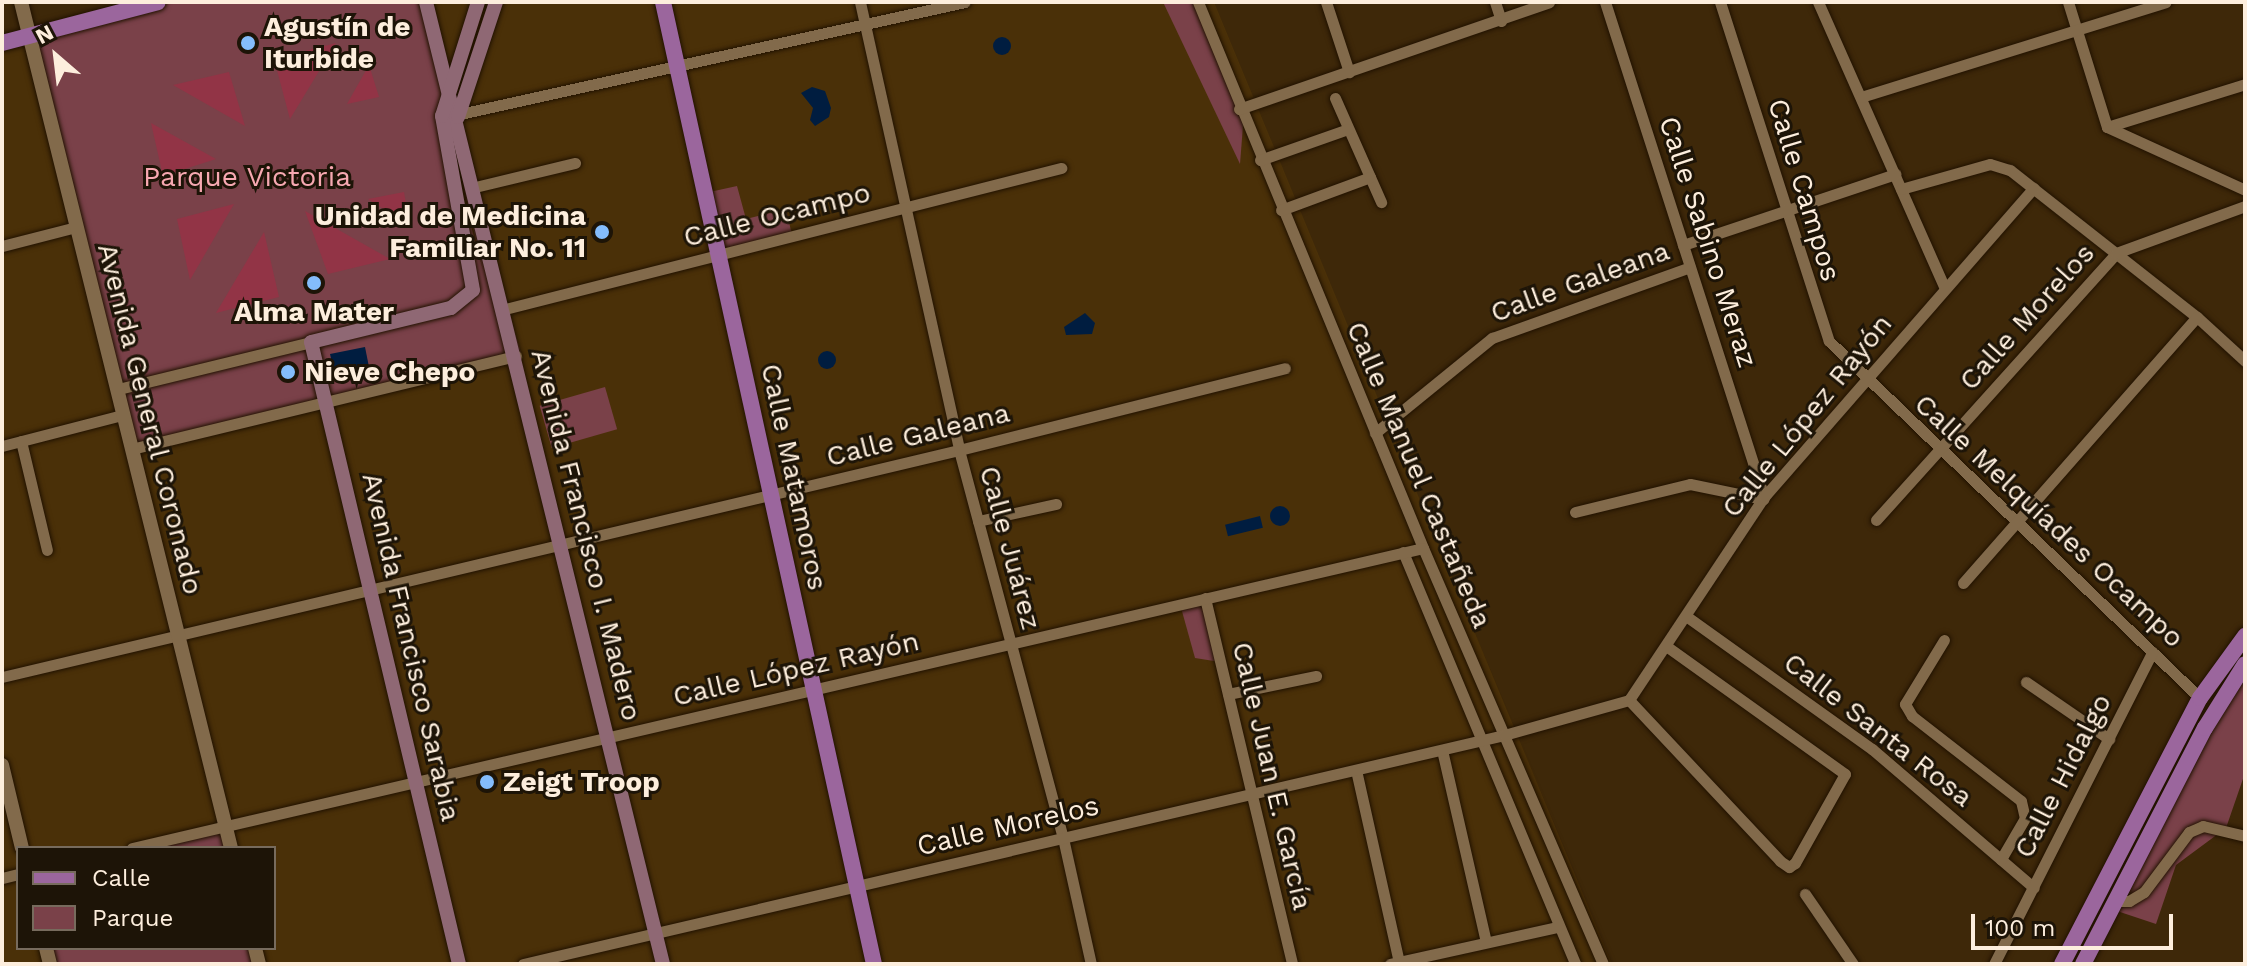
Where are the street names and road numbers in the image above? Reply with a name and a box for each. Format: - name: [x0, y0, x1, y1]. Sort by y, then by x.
- street label: Calle Campos: [1760, 95, 1848, 285]
- street label: Calle Sabino Meraz: [1652, 112, 1764, 372]
- street label: Calle Ocampo: [680, 176, 874, 254]
- street label: Calle Galeana: [1486, 234, 1674, 330]
- street label: Calle Morelos: [1952, 237, 2102, 397]
- street label: Avenida General Coronado: [90, 239, 210, 599]
- street label: Calle López Rayón: [1715, 308, 1899, 524]
- street label: Calle Manuel Castañeda: [1339, 316, 1499, 634]
- street label: Avenida Francisco I. Madero: [523, 345, 649, 725]
- street label: Calle Matamoros: [754, 361, 834, 593]
- street label: Calle Melquíades Ocampo: [1907, 387, 2191, 655]
- street label: Calle Galeana: [823, 396, 1013, 474]
- street label: Calle Juárez: [972, 462, 1048, 634]
- street label: Avenida Francisco Sarabia: [354, 469, 468, 825]
- street label: Calle López Rayón: [670, 624, 922, 714]
- street label: Calle Juan E. García: [1225, 639, 1319, 913]
- street label: Calle Santa Rosa: [1777, 646, 1979, 814]
- street label: Calle Hidalgo: [2007, 688, 2119, 864]
- street label: Calle Morelos: [914, 789, 1102, 863]

